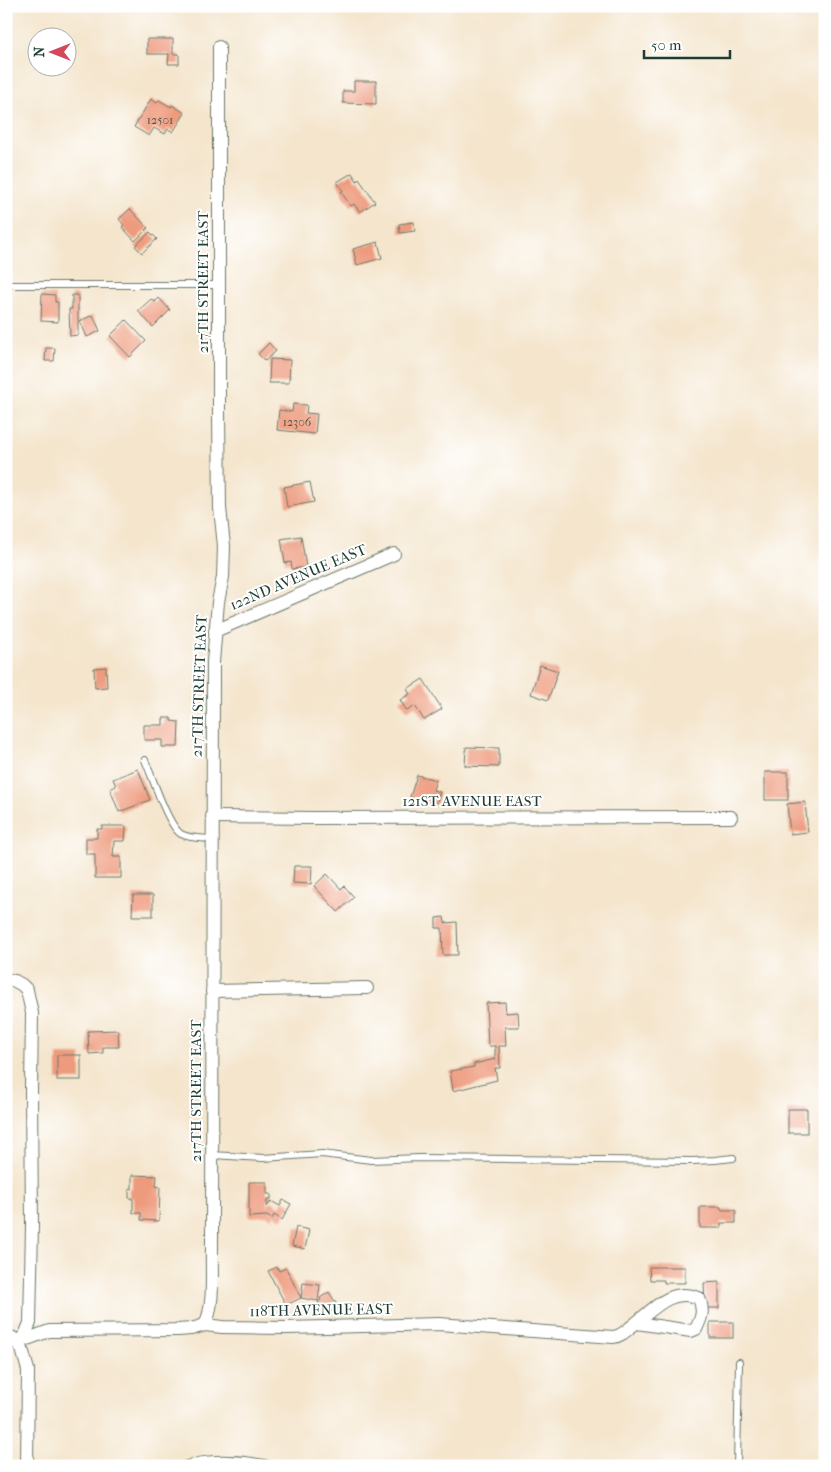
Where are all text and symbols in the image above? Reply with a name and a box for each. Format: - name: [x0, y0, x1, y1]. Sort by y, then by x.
- north arrow: [28, 28, 78, 78]
- scale bar: [644, 28, 730, 60]
- text: 50 m: [651, 36, 682, 54]
- text: N: [31, 46, 48, 57]
- house number: 12501: [147, 113, 173, 127]
- street label: 217TH STREET EAST: [194, 210, 212, 353]
- house number: 12306: [283, 415, 312, 429]
- street label: 122ND AVENUE EAST: [227, 540, 370, 614]
- street label: 217TH STREET EAST: [188, 614, 211, 758]
- street label: 121ST AVENUE EAST: [402, 792, 543, 810]
- street label: 217TH STREET EAST: [187, 1019, 205, 1162]
- street label: 118TH AVENUE EAST: [249, 1300, 394, 1320]

